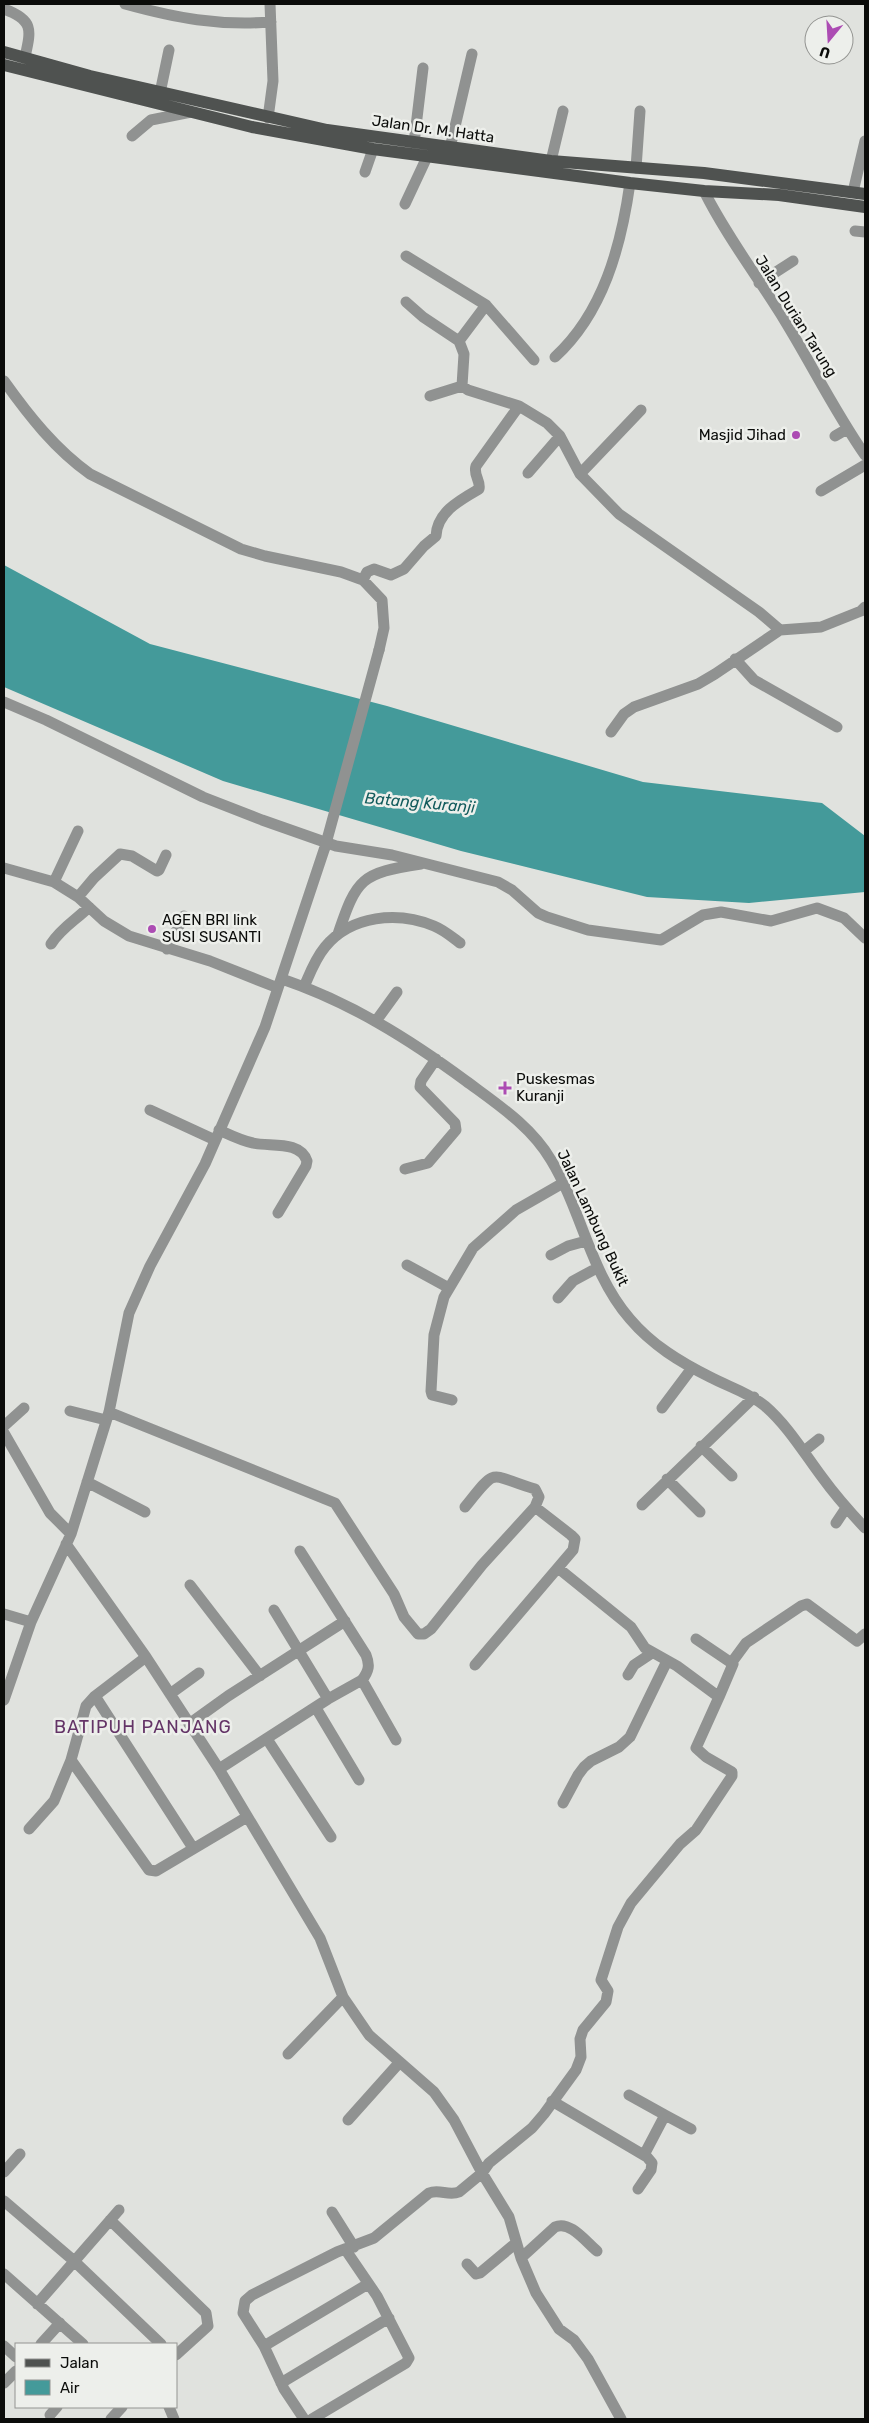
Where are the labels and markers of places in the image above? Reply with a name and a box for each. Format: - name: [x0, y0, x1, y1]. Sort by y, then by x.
- place label: Masjid Jihad: [699, 426, 786, 444]
- marker: Masjid Jihad: [790, 429, 802, 441]
- place label: AGEN BRI link SUSI SUSANTI: [162, 911, 261, 946]
- marker: AGEN BRI link SUSI SUSANTI: [146, 923, 158, 935]
- place label: Puskesmas Kuranji: [516, 1070, 595, 1105]
- marker: Puskesmas Kuranji: [498, 1081, 512, 1095]

